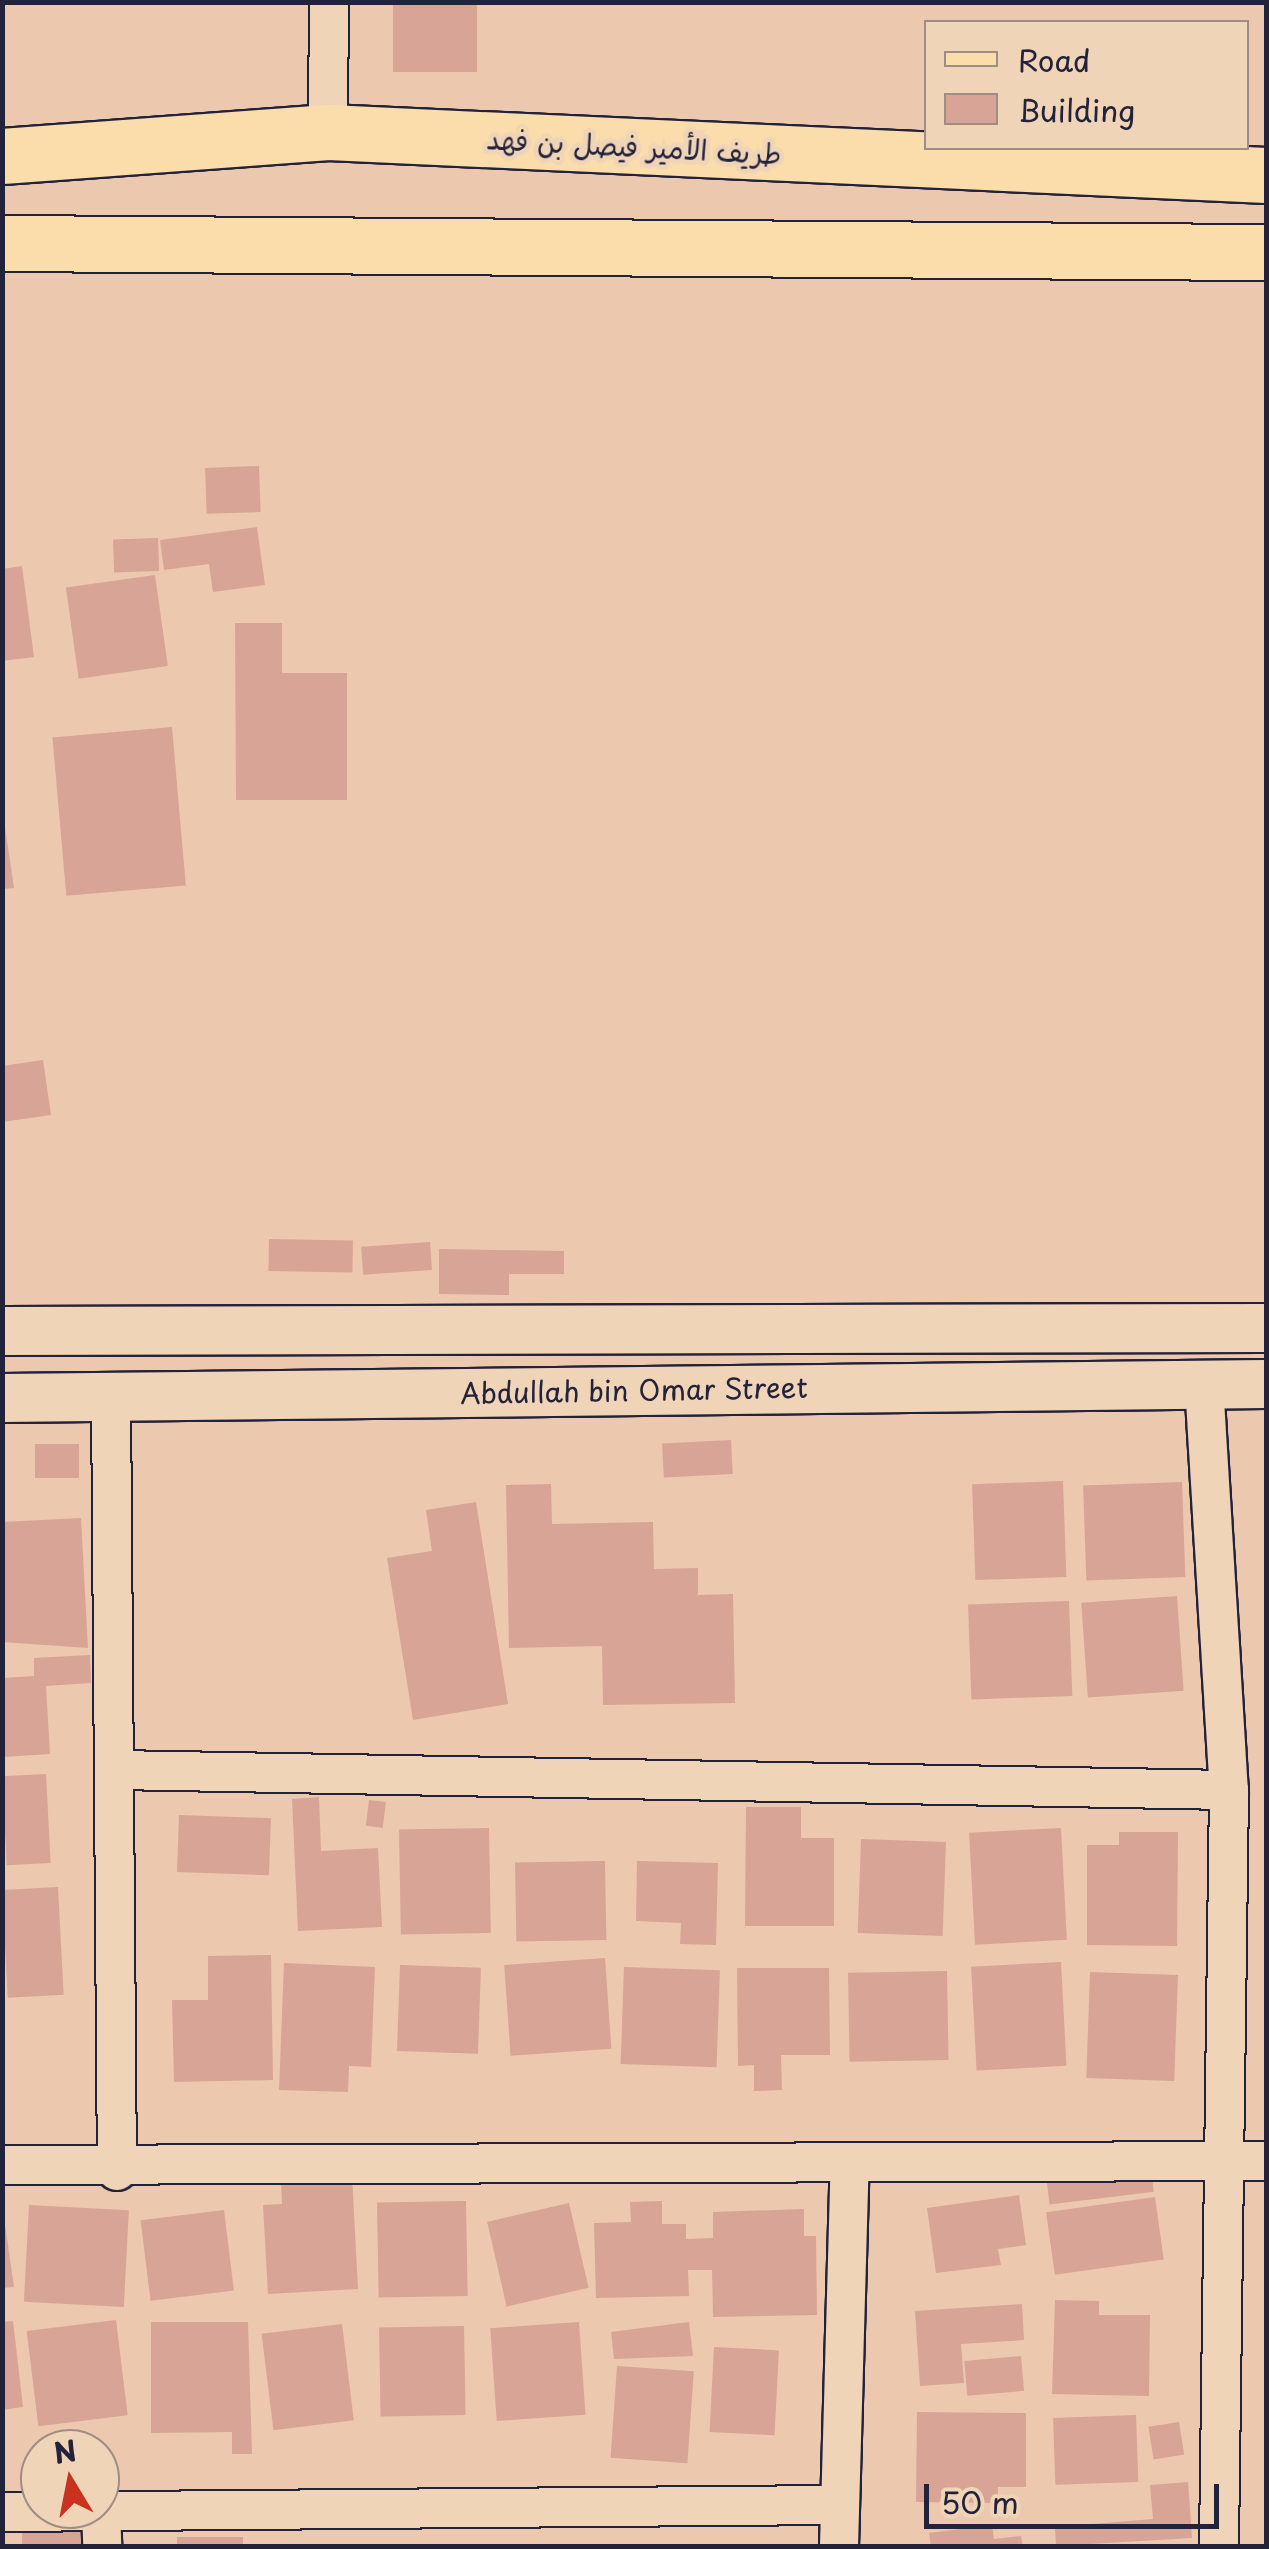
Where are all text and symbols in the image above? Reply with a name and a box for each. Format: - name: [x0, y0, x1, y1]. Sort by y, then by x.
- legend: [924, 20, 1249, 150]
- text: Road: [1018, 37, 1091, 82]
- text: Building: [1018, 87, 1135, 132]
- street label: طريف الأمير فيصل بن فهد: [486, 121, 782, 171]
- street label: Abdullah bin Omar Street: [460, 1370, 808, 1410]
- text: N: [50, 2428, 80, 2474]
- north arrow: [20, 2429, 120, 2529]
- scale bar: [929, 2464, 1224, 2526]
- text: 50 m: [941, 2479, 1019, 2524]

